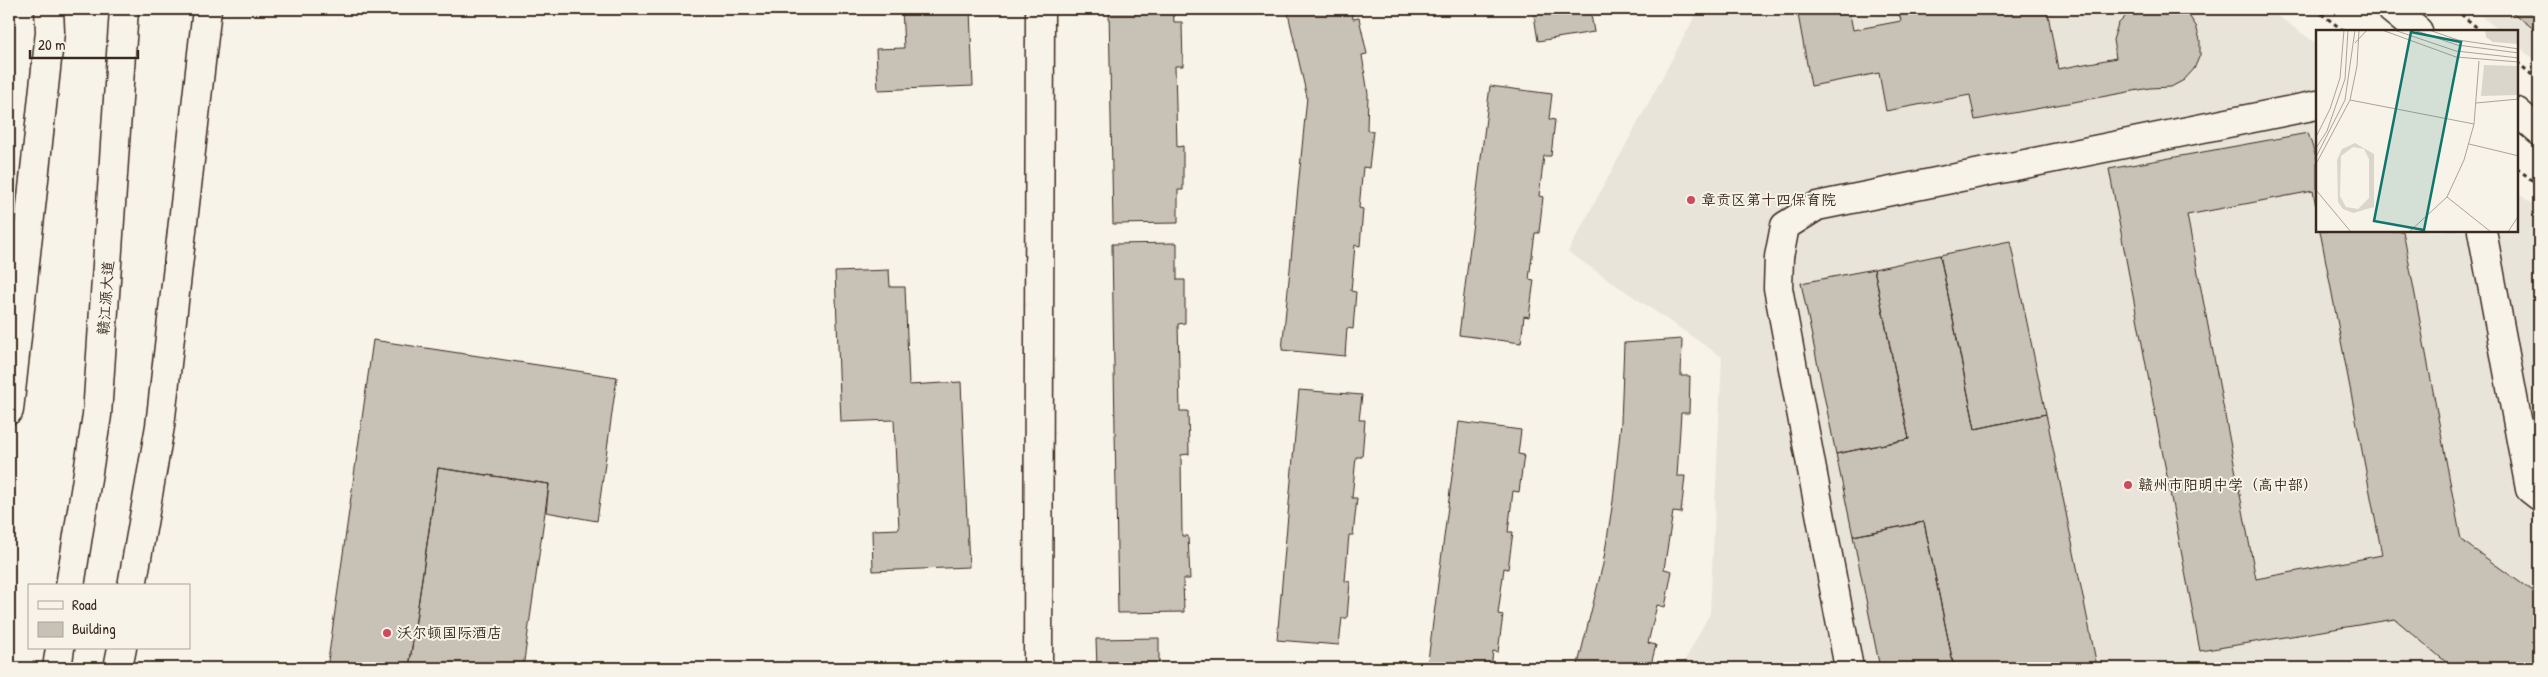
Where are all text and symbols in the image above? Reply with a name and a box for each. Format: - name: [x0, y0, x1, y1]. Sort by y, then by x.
- scale bar: [30, 28, 138, 60]
- inset map: [2316, 30, 2518, 232]
- text: 20 m: [38, 34, 65, 55]
- place label: 章贡区第十四保育院: [1701, 189, 1836, 210]
- marker: 章贡区第十四保育院: [1685, 194, 1697, 206]
- street label: 赣江源大道: [92, 260, 119, 336]
- place label: 赣州市阳明中学（高中部）: [2138, 474, 2318, 495]
- marker: 赣州市阳明中学（高中部）: [2122, 479, 2134, 491]
- legend: [28, 584, 190, 650]
- text: Road: [72, 594, 97, 615]
- text: Building: [72, 618, 116, 639]
- place label: 沃尔顿国际酒店: [397, 622, 502, 643]
- marker: 沃尔顿国际酒店: [381, 627, 393, 639]

